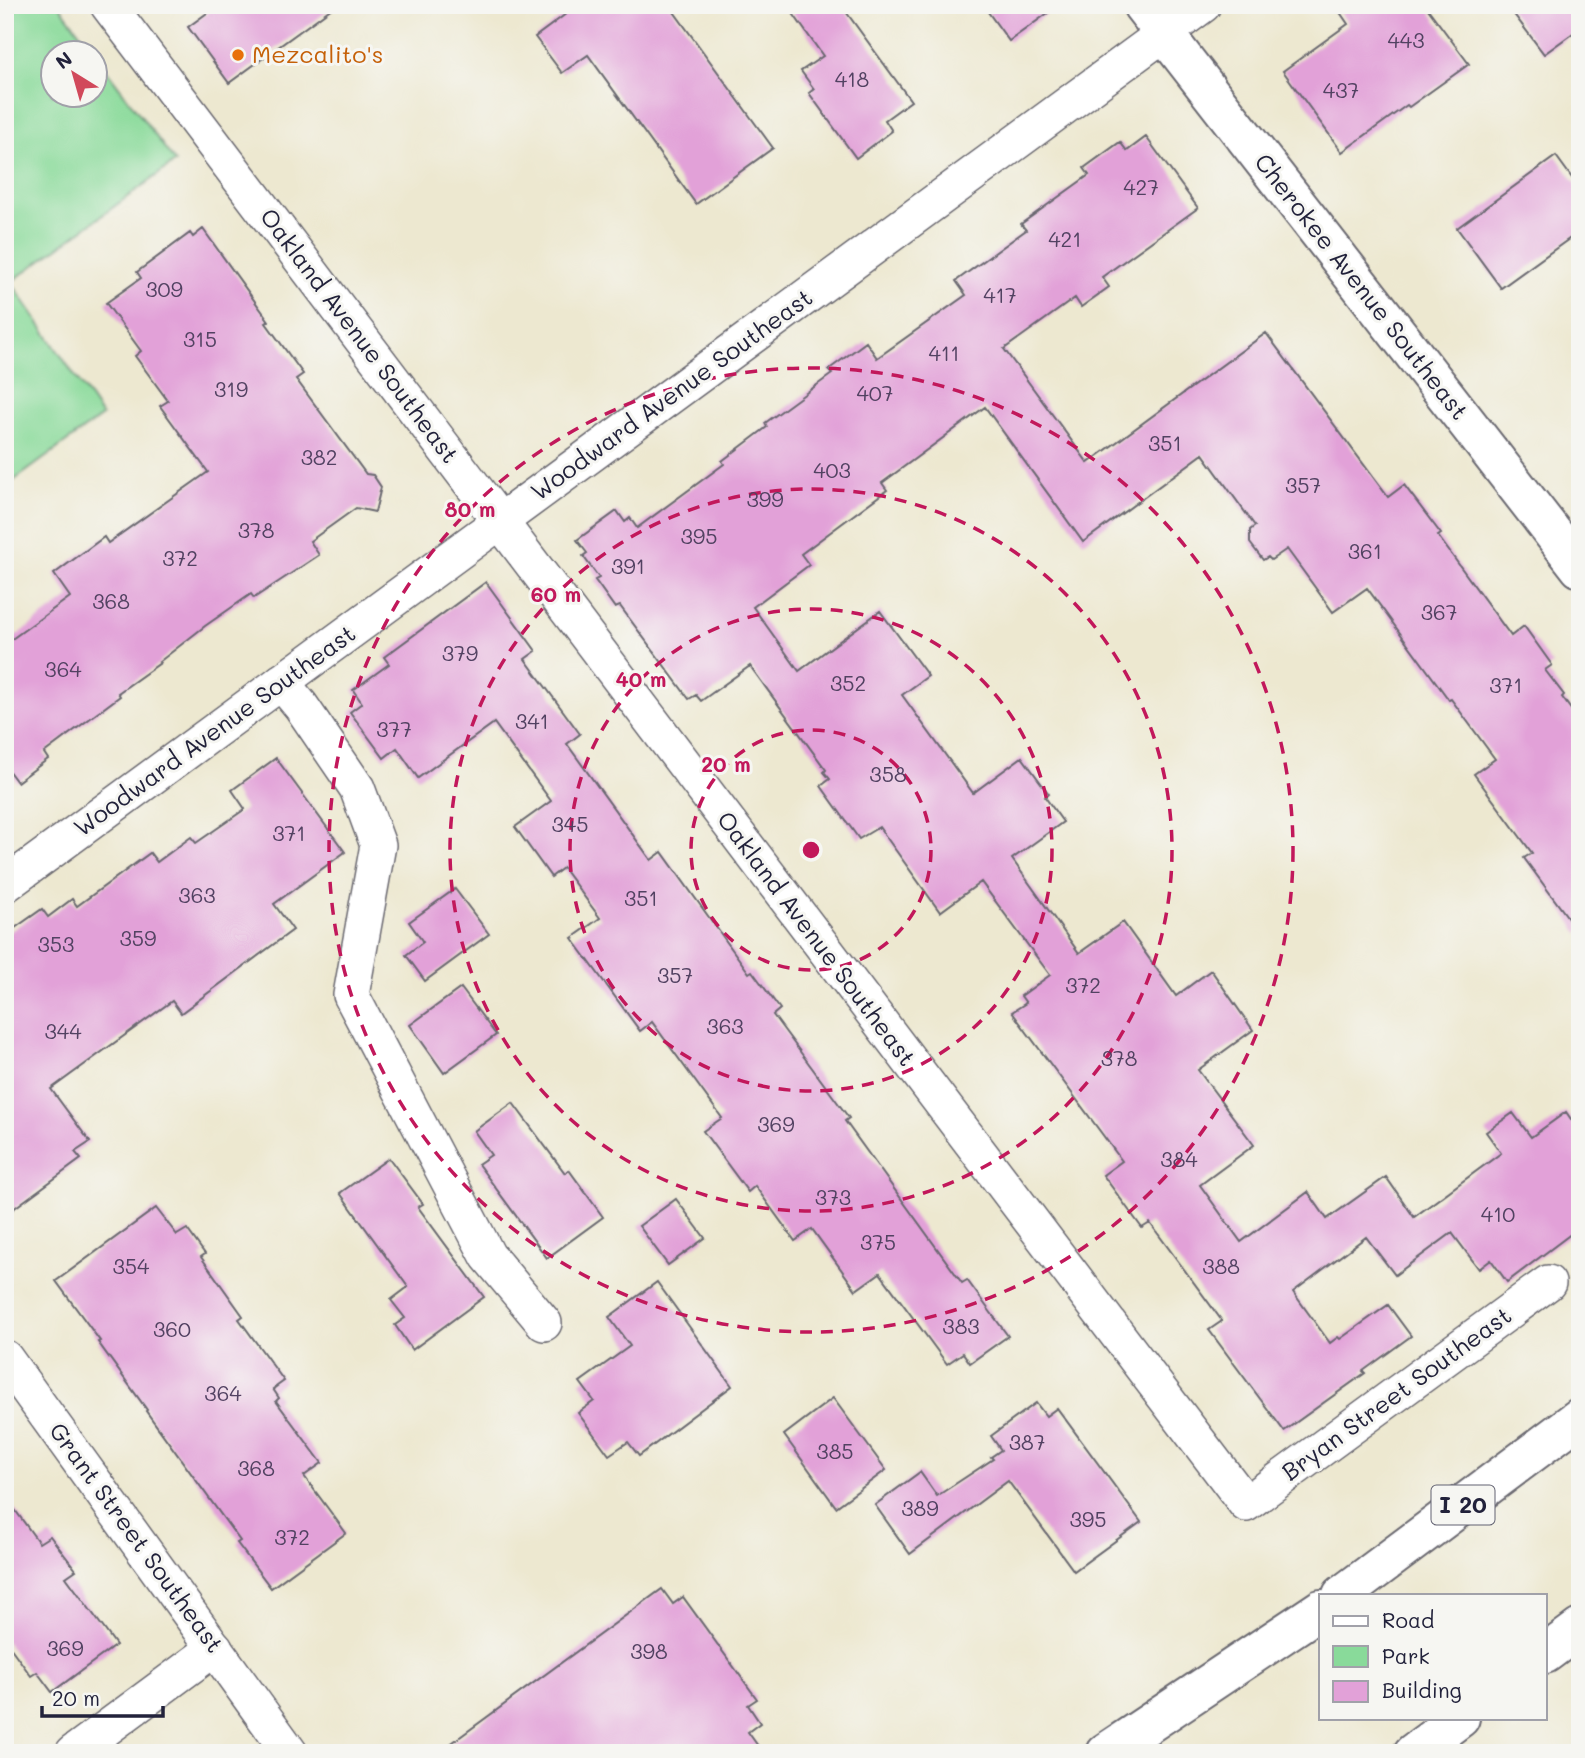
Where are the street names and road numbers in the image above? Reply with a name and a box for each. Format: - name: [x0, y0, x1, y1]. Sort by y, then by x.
- street label: Cherokee Avenue Southeast: [1248, 147, 1476, 426]
- street label: Oakland Avenue Southeast: [254, 201, 466, 469]
- street label: Woodward Avenue Southeast: [524, 281, 818, 507]
- street label: Woodward Avenue Southeast: [67, 617, 361, 843]
- street label: Oakland Avenue Southeast: [711, 804, 923, 1072]
- street label: Bryan Street Southeast: [1275, 1299, 1517, 1487]
- street label: Grant Street Southeast: [43, 1416, 231, 1658]
- road number: I 20: [1432, 1486, 1494, 1524]

